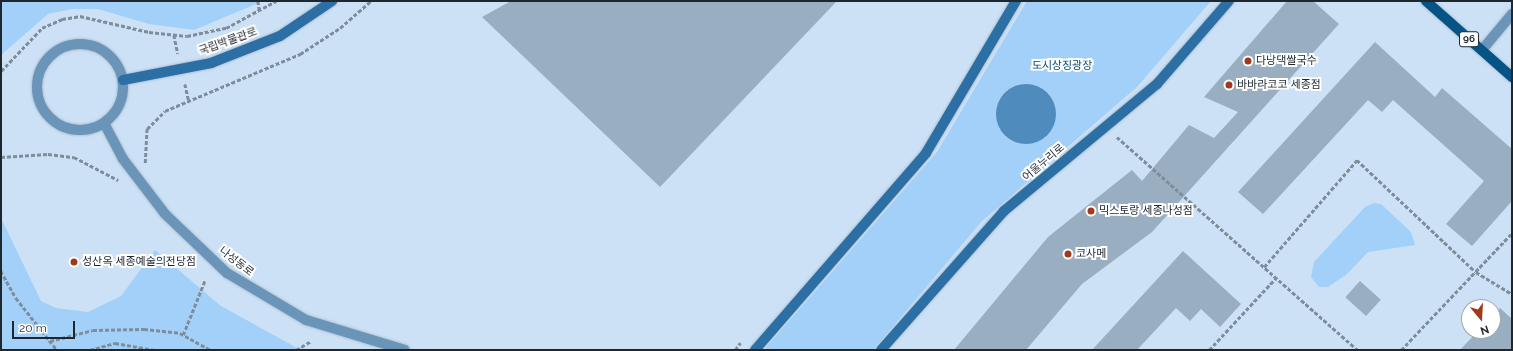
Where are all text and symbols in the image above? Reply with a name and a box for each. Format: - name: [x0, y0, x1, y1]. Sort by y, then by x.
- street label: 국립박물관로: [197, 25, 259, 59]
- road number: 96: [1459, 31, 1479, 47]
- place label: 다낭댁쌀국수: [1256, 54, 1317, 68]
- marker: 다낭댁쌀국수: [1243, 56, 1253, 66]
- park label: 도시상징광장: [1032, 59, 1092, 73]
- place label: 바바라코코 세종점: [1237, 78, 1321, 92]
- marker: 바바라코코 세종점: [1224, 80, 1234, 90]
- street label: 어울누리로: [1020, 142, 1068, 184]
- place label: 믹스토랑 세종나성점: [1099, 204, 1193, 218]
- marker: 믹스토랑 세종나성점: [1086, 206, 1096, 216]
- street label: 나성동로: [216, 244, 256, 280]
- place label: 코사메: [1076, 247, 1106, 261]
- marker: 코사메: [1063, 249, 1073, 259]
- place label: 성산옥 세종예술의전당점: [82, 255, 196, 269]
- marker: 성산옥 세종예술의전당점: [69, 257, 79, 267]
- north arrow: [1461, 299, 1501, 339]
- scale bar: [14, 313, 77, 339]
- text: 20 m: [19, 321, 47, 335]
- text: N: [1479, 322, 1491, 337]

